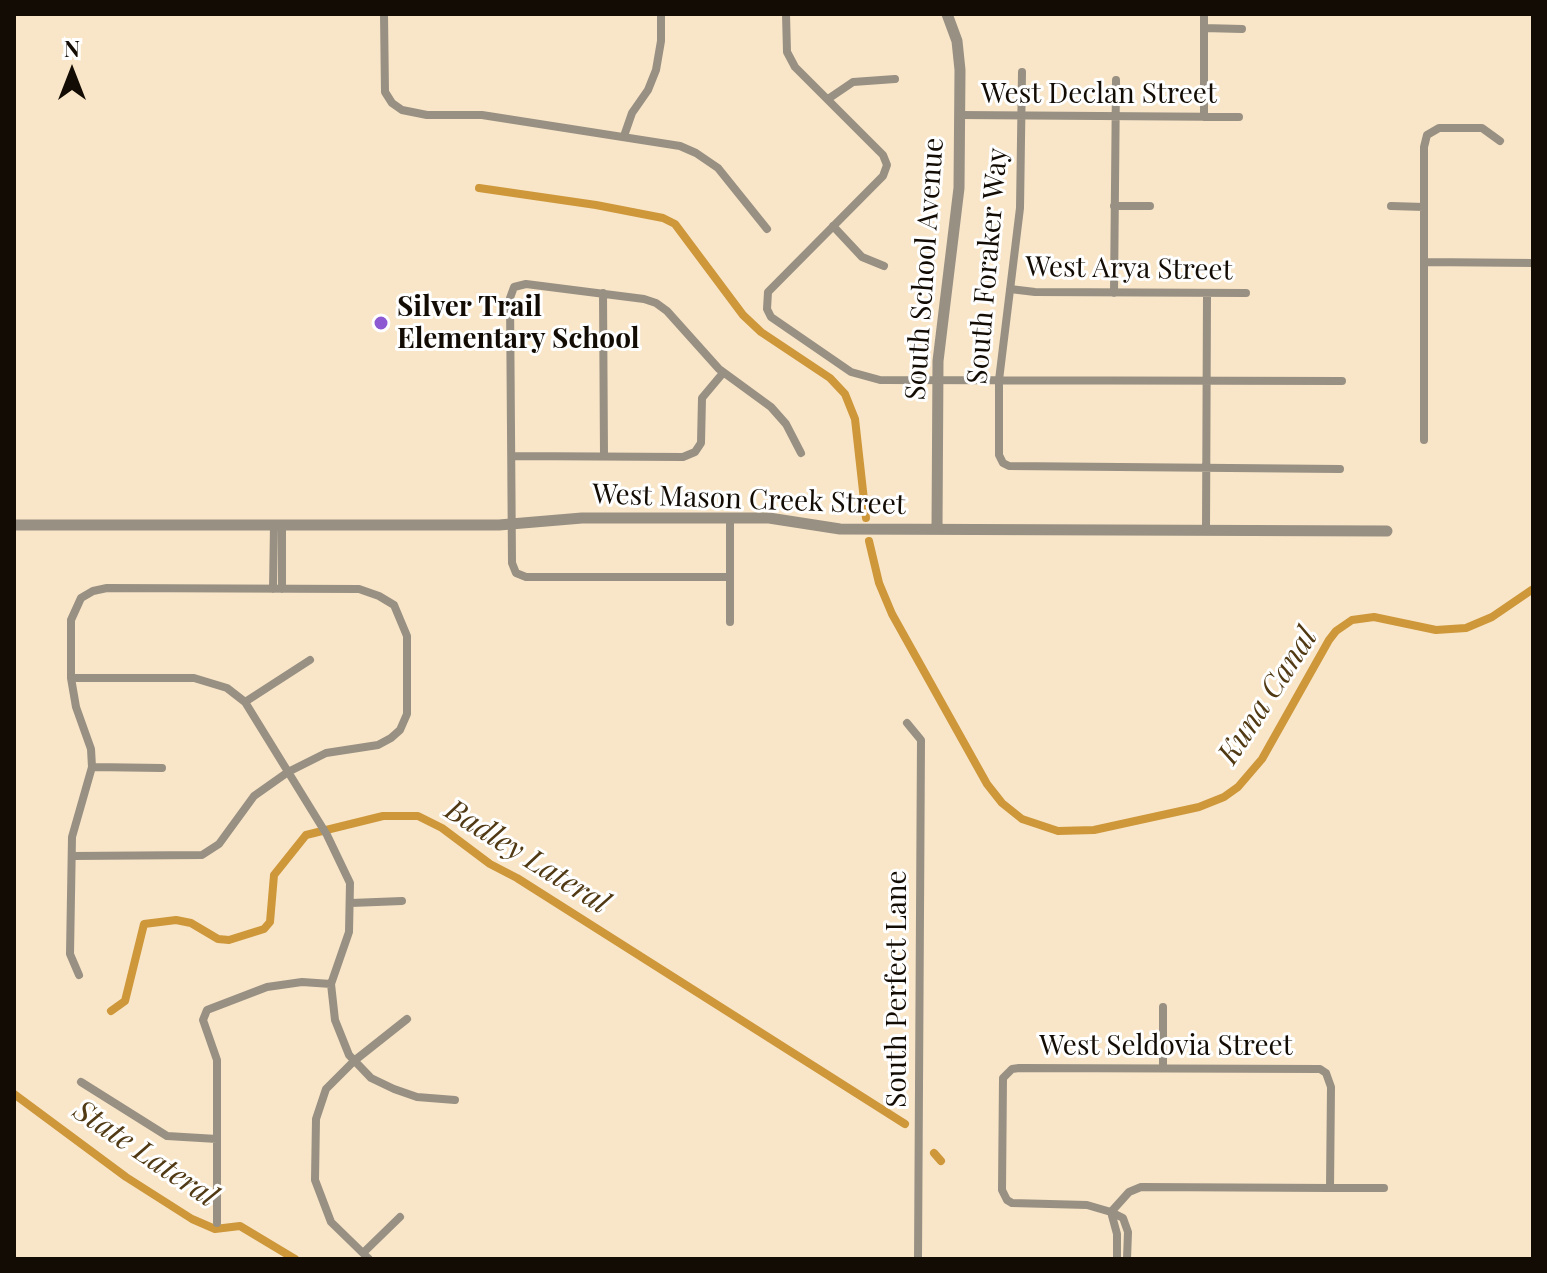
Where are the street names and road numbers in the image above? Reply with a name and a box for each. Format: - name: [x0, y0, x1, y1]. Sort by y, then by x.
- street label: West Declan Street: [981, 77, 1217, 111]
- street label: South School Avenue: [899, 137, 951, 401]
- street label: South Foraker Way: [961, 146, 1015, 386]
- street label: West Arya Street: [1025, 250, 1233, 288]
- street label: West Mason Creek Street: [592, 478, 906, 522]
- street label: South Perfect Lane: [880, 870, 914, 1108]
- street label: West Seldovia Street: [1039, 1029, 1293, 1063]

